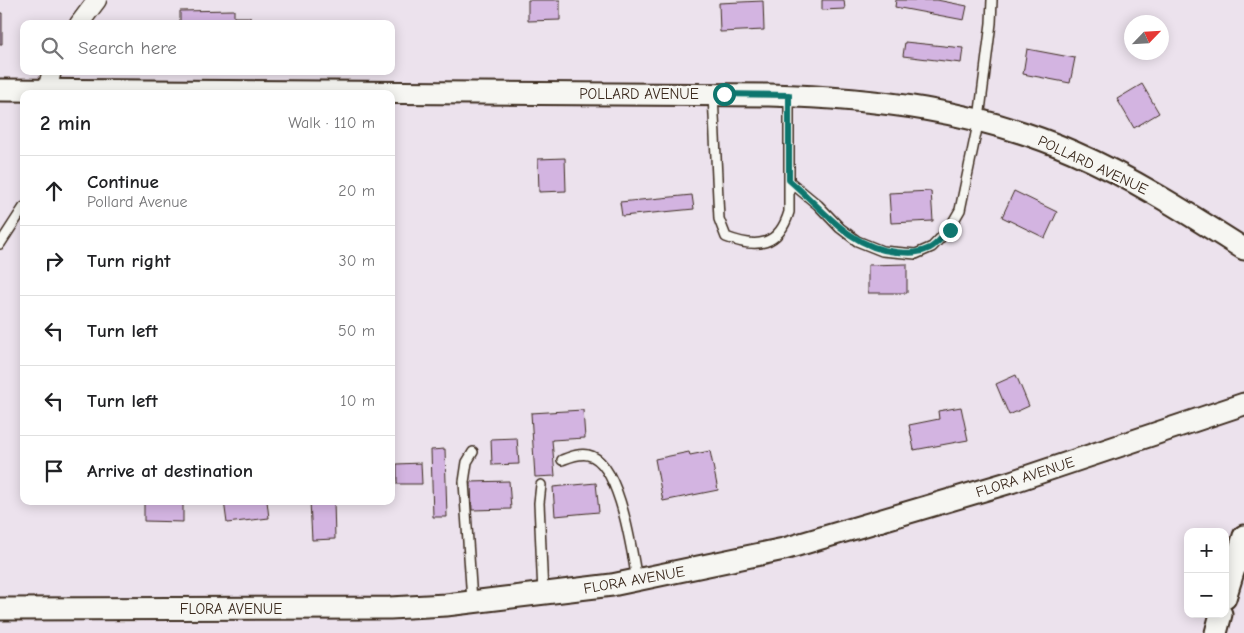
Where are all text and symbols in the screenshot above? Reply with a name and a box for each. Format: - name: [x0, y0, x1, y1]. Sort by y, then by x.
- north arrow: [1124, 15, 1169, 60]
- search box: [20, 20, 395, 75]
- icon: search: [38, 34, 66, 62]
- text: Search here: [78, 37, 177, 59]
- route start: [713, 83, 736, 106]
- street label: POLLARD AVENUE: [579, 85, 699, 103]
- text: 2 min: [40, 111, 91, 135]
- text: Walk · 110 m: [288, 114, 375, 132]
- street label: POLLARD AVENUE: [1035, 132, 1151, 198]
- text: Continue: [87, 171, 159, 193]
- icon: ahead: [40, 177, 68, 205]
- text: 20 m: [338, 182, 375, 200]
- text: Pollard Avenue: [87, 193, 187, 211]
- route end: [939, 219, 962, 242]
- icon: right: [40, 247, 68, 275]
- text: Turn right: [87, 250, 171, 272]
- text: 30 m: [339, 252, 375, 270]
- icon: left: [40, 317, 68, 345]
- text: Turn left: [87, 320, 158, 342]
- text: 50 m: [338, 322, 375, 340]
- icon: left: [40, 387, 68, 415]
- text: Turn left: [87, 390, 158, 412]
- text: 10 m: [340, 392, 375, 410]
- street label: FLORA AVENUE: [974, 453, 1076, 501]
- icon: arrive: [40, 457, 68, 485]
- text: Arrive at destination: [87, 460, 253, 482]
- map controls: [1184, 528, 1229, 618]
- button: +: [1184, 528, 1229, 573]
- street label: FLORA AVENUE: [582, 562, 686, 598]
- button: −: [1184, 573, 1229, 618]
- street label: FLORA AVENUE: [180, 600, 282, 618]

